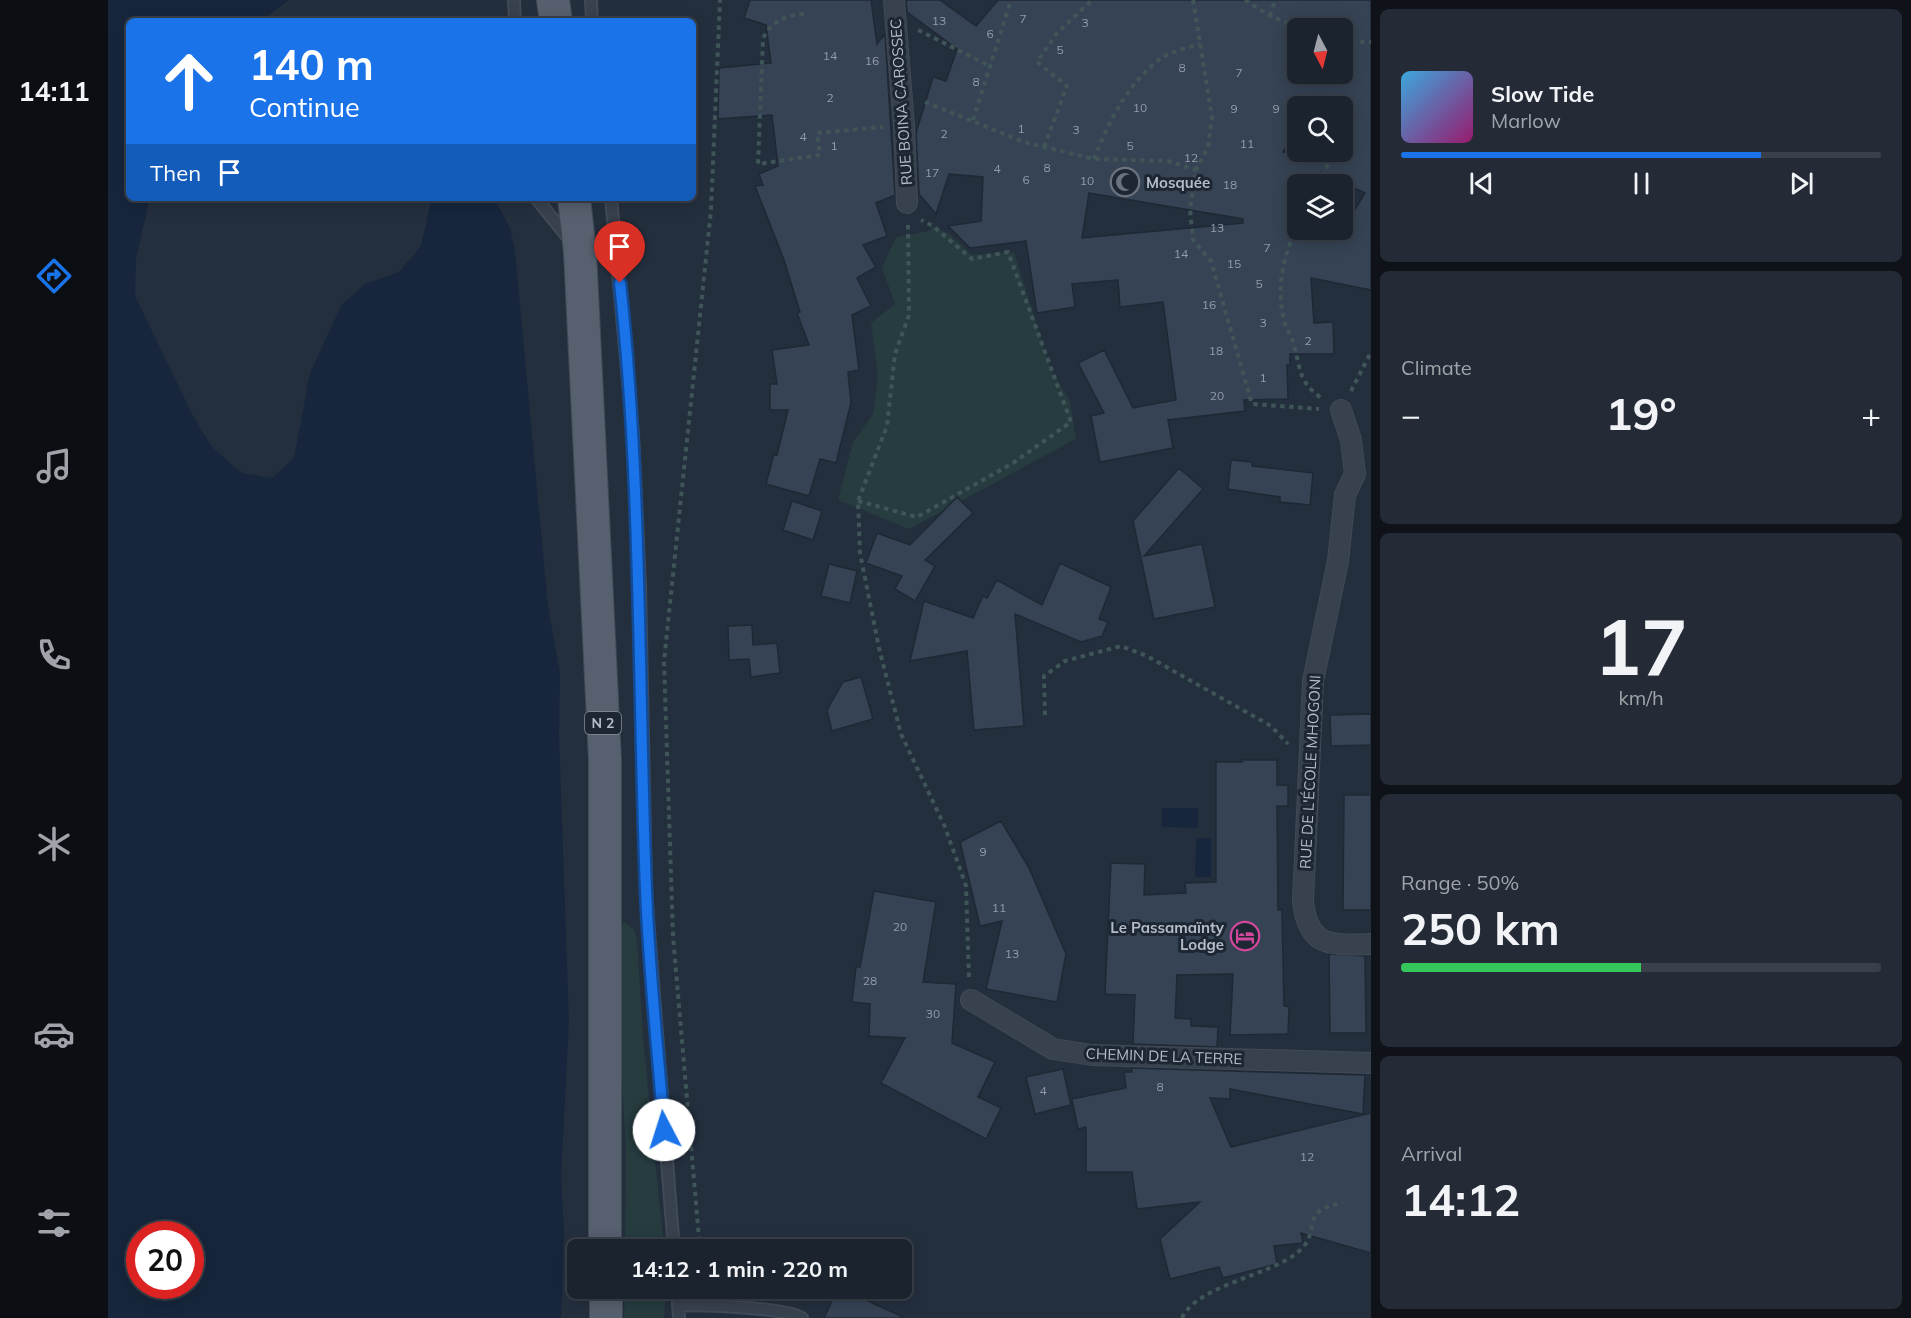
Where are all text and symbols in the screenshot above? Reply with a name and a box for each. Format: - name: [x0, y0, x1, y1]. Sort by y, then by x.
- house number: 7: [1019, 11, 1027, 26]
- house number: 13: [932, 13, 946, 28]
- house number: 3: [1081, 15, 1089, 30]
- street label: RUE BOINA CAROSSEC: [886, 18, 916, 186]
- north arrow: [1287, 18, 1353, 84]
- map controls: [1287, 18, 1353, 240]
- house number: 6: [986, 26, 994, 41]
- text: 140 m: [249, 38, 374, 91]
- icon: ahead: [150, 42, 228, 120]
- house number: 5: [1056, 42, 1064, 57]
- house number: 14: [823, 48, 837, 63]
- house number: 16: [865, 53, 879, 68]
- house number: 8: [1178, 60, 1186, 75]
- house number: 7: [1235, 65, 1243, 80]
- text: 14:11: [18, 74, 90, 108]
- house number: 8: [972, 74, 980, 89]
- text: Slow Tide: [1491, 80, 1594, 108]
- text: Continue: [249, 90, 360, 124]
- house number: 2: [826, 90, 834, 105]
- button: search: [1287, 96, 1353, 162]
- house number: 10: [1133, 100, 1147, 115]
- house number: 9: [1230, 101, 1238, 116]
- house number: 9: [1272, 101, 1280, 116]
- text: Marlow: [1491, 108, 1561, 133]
- house number: 1: [1017, 121, 1025, 136]
- house number: 3: [1072, 122, 1080, 137]
- house number: 2: [940, 126, 948, 141]
- house number: 4: [799, 129, 807, 144]
- house number: 11: [1240, 136, 1254, 151]
- house number: 1: [830, 138, 838, 153]
- house number: 5: [1126, 138, 1134, 153]
- house number: 12: [1184, 150, 1198, 165]
- icon: arrive: [213, 156, 246, 189]
- text: Then: [150, 159, 201, 187]
- house number: 8: [1043, 160, 1051, 175]
- house number: 4: [993, 161, 1001, 176]
- house number: 17: [925, 165, 939, 180]
- mosque icon: Mosquée: [1109, 166, 1141, 198]
- icon: previous: [1465, 167, 1498, 200]
- icon: pause: [1625, 167, 1658, 200]
- icon: next: [1785, 167, 1818, 200]
- house number: 6: [1022, 172, 1030, 187]
- house number: 10: [1080, 173, 1094, 188]
- place label: Mosquée: [1146, 173, 1210, 192]
- button: layers: [1287, 174, 1353, 240]
- house number: 18: [1223, 177, 1237, 192]
- house number: 13: [1210, 220, 1224, 235]
- pin: [594, 221, 645, 283]
- icon: arrive: [603, 230, 636, 263]
- house number: 7: [1263, 240, 1271, 255]
- house number: 14: [1174, 246, 1188, 261]
- icon: directions: [33, 255, 75, 297]
- house number: 15: [1227, 256, 1241, 271]
- house number: 5: [1255, 276, 1263, 291]
- house number: 16: [1202, 297, 1216, 312]
- house number: 3: [1259, 315, 1267, 330]
- house number: 2: [1304, 333, 1312, 348]
- house number: 18: [1209, 343, 1223, 358]
- text: Climate: [1401, 355, 1472, 380]
- house number: 1: [1259, 370, 1267, 385]
- text: 19°: [1605, 385, 1677, 441]
- house number: 20: [1210, 388, 1224, 403]
- text: −: [1401, 394, 1421, 435]
- text: +: [1861, 394, 1881, 435]
- icon: music: [33, 445, 75, 487]
- text: 17: [1594, 597, 1688, 695]
- icon: phone: [33, 634, 75, 676]
- street label: RUE DE L'ÉCOLE MHOGONI: [1295, 674, 1325, 870]
- text: km/h: [1618, 685, 1664, 710]
- road number: N 2: [585, 712, 621, 734]
- icon: climate: [33, 823, 75, 865]
- house number: 9: [979, 844, 987, 859]
- text: Range · 50%: [1401, 870, 1519, 895]
- house number: 11: [992, 900, 1006, 915]
- text: 250 km: [1401, 900, 1560, 956]
- place label: Le Passamaïnty Lodge: [1110, 918, 1225, 954]
- house number: 20: [893, 919, 907, 934]
- hotel icon: Le Passamaïnty Lodge: [1229, 920, 1261, 952]
- house number: 13: [1005, 946, 1019, 961]
- house number: 28: [863, 973, 877, 988]
- house number: 30: [926, 1006, 940, 1021]
- icon: car: [33, 1013, 75, 1055]
- street label: CHEMIN DE LA TERRE: [1085, 1044, 1243, 1068]
- house number: 8: [1156, 1079, 1164, 1094]
- house number: 4: [1039, 1083, 1047, 1098]
- position arrow: [632, 1098, 696, 1162]
- text: Arrival: [1401, 1141, 1462, 1166]
- house number: 12: [1300, 1149, 1314, 1164]
- text: 14:12: [1401, 1171, 1520, 1227]
- icon: filters: [33, 1202, 75, 1244]
- speed limit sign: 20: [126, 1221, 204, 1299]
- text: 14:12 · 1 min · 220 m: [631, 1255, 848, 1283]

